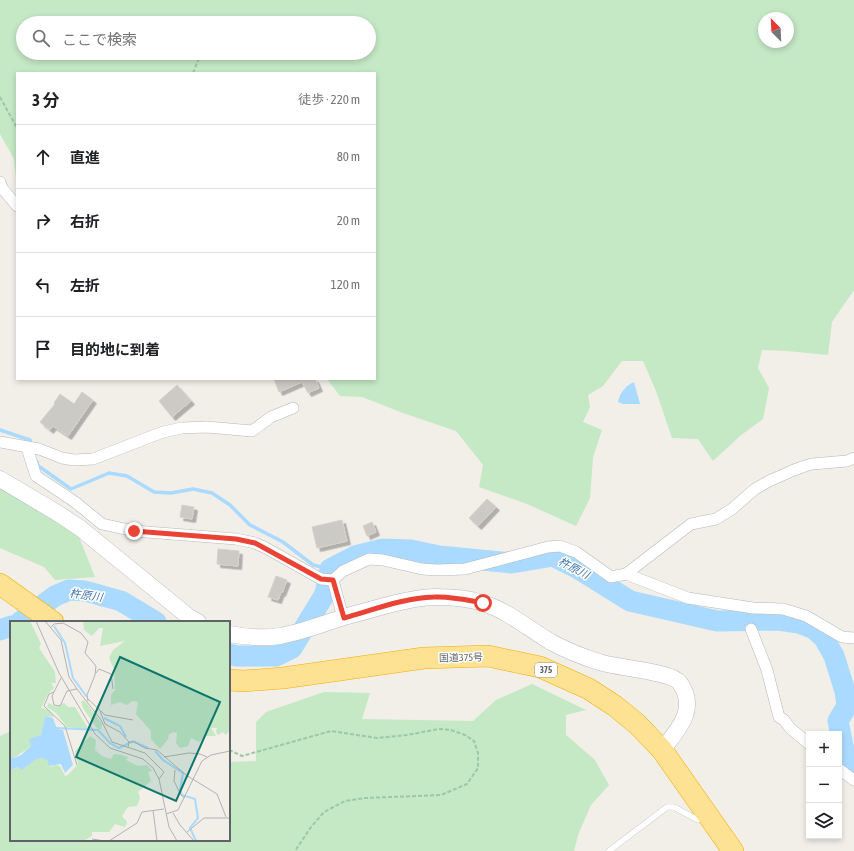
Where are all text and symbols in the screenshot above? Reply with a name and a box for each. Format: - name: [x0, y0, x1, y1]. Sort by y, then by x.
- north arrow: [758, 12, 794, 48]
- search box: [16, 16, 376, 60]
- icon: search: [30, 27, 52, 49]
- text: ここで検索: [62, 31, 137, 48]
- text: 3 分: [32, 90, 59, 110]
- text: 徒歩 · 220 m: [298, 92, 360, 107]
- icon: ahead: [32, 146, 54, 168]
- text: 直進: [70, 149, 100, 166]
- text: 80 m: [337, 149, 360, 164]
- icon: right: [32, 210, 54, 232]
- text: 右折: [70, 213, 100, 230]
- text: 20 m: [337, 213, 360, 228]
- icon: left: [32, 274, 54, 296]
- text: 左折: [70, 277, 100, 294]
- text: 120 m: [331, 277, 360, 292]
- icon: arrive: [32, 338, 54, 360]
- text: 目的地に到着: [70, 341, 160, 358]
- route end: [125, 522, 143, 540]
- water label: 杵原川: [557, 555, 592, 582]
- water label: 杵原川: [69, 587, 104, 603]
- route start: [474, 594, 492, 612]
- inset map: [10, 621, 230, 841]
- street label: 国道375号: [439, 652, 483, 663]
- road number: 375: [535, 663, 557, 677]
- map controls: [806, 731, 842, 839]
- button: +: [806, 731, 842, 767]
- button: −: [806, 767, 842, 803]
- button: layers: [806, 803, 842, 839]

